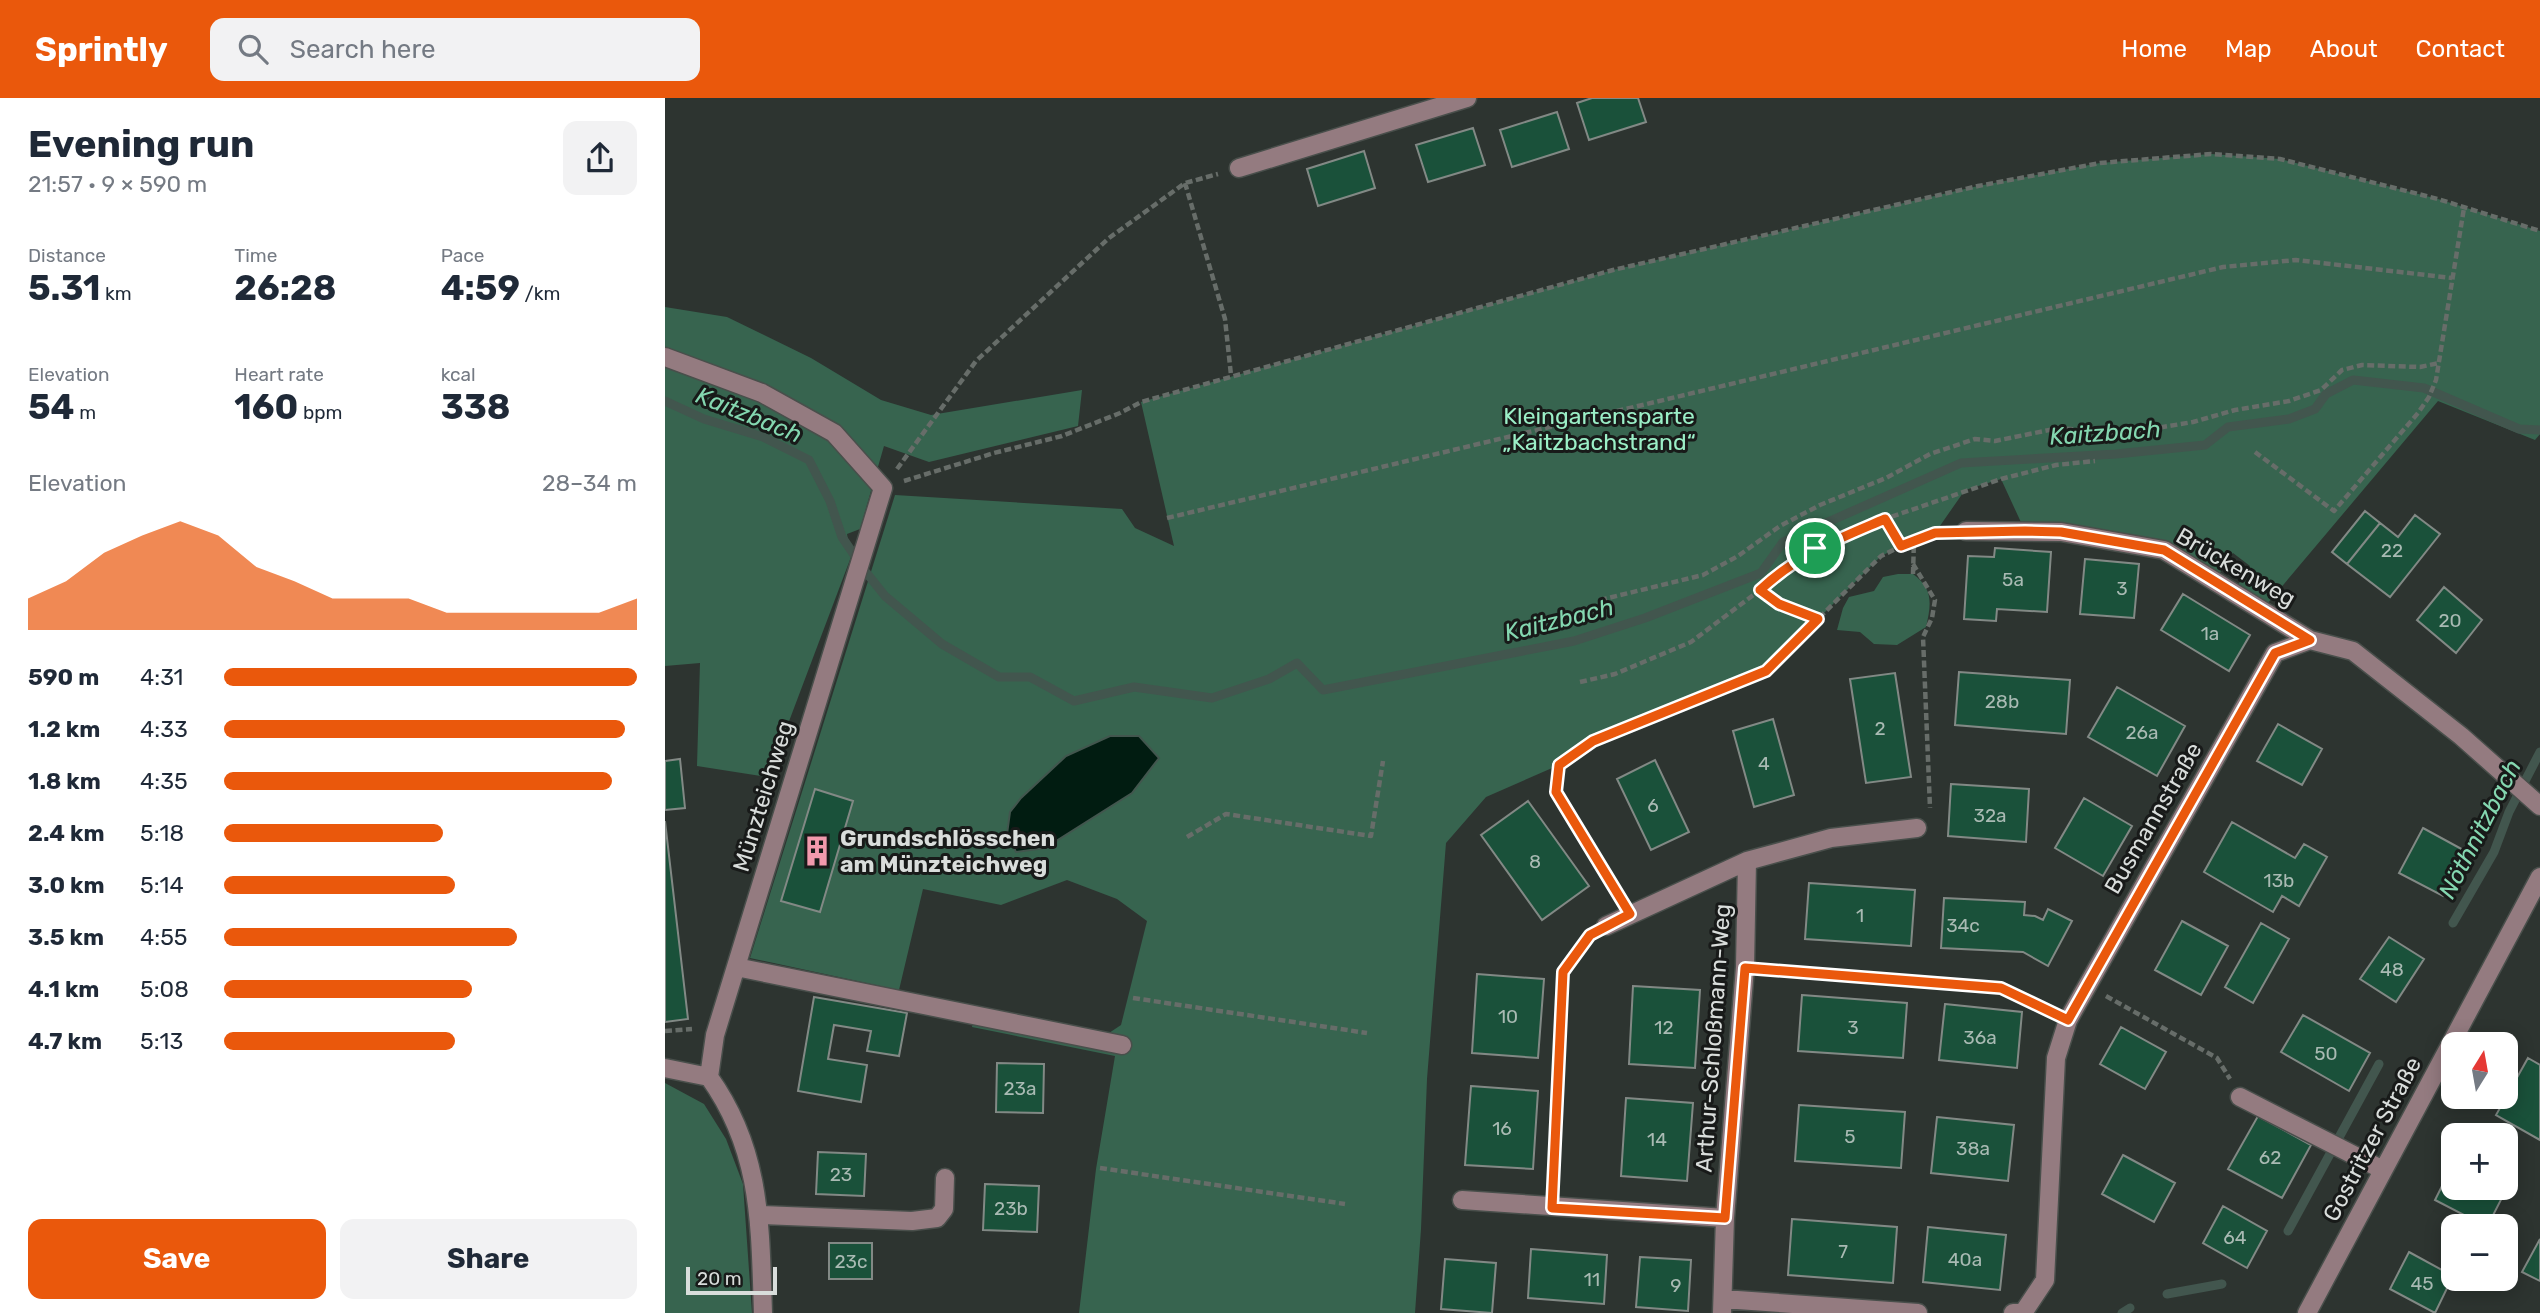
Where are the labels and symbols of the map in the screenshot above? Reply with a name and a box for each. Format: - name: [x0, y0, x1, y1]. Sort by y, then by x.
- water label: Kaitzbach: [692, 381, 806, 449]
- park label: Kleingartensparte „Kaitzbachstrand“: [1502, 402, 1696, 456]
- water label: Kaitzbach: [2048, 415, 2162, 451]
- pin: [1785, 518, 1845, 578]
- street label: Brückenweg: [2171, 522, 2301, 612]
- house number: 22: [2381, 539, 2403, 562]
- house number: 5a: [2002, 568, 2024, 591]
- house number: 3: [2116, 577, 2128, 600]
- water label: Kaitzbach: [1501, 593, 1617, 647]
- house number: 20: [2438, 609, 2462, 632]
- house number: 1a: [2201, 622, 2219, 645]
- house number: 28b: [1985, 690, 2019, 713]
- street label: Münzteichweg: [727, 717, 799, 875]
- house number: 2: [1874, 717, 1886, 740]
- house number: 26a: [2125, 721, 2159, 744]
- street label: Busmannstraße: [2098, 737, 2208, 899]
- house number: 4: [1758, 752, 1770, 775]
- water label: Nöthnitzbach: [2433, 755, 2527, 903]
- house number: 6: [1647, 794, 1659, 817]
- house number: 32a: [1973, 804, 2007, 827]
- place label: Grundschlösschen am Münzteichweg: [840, 824, 1055, 878]
- building icon: Grundschlösschen am Münzteichweg: [800, 834, 834, 868]
- house number: 8: [1529, 850, 1541, 873]
- house number: 13b: [2264, 869, 2294, 892]
- street label: Arthur-Schloßmann-Weg: [1690, 903, 1736, 1173]
- house number: 1: [1856, 904, 1864, 927]
- house number: 34c: [1946, 914, 1980, 937]
- house number: 48: [2380, 958, 2404, 981]
- house number: 10: [1498, 1005, 1518, 1028]
- house number: 12: [1654, 1016, 1674, 1039]
- house number: 3: [1847, 1016, 1859, 1039]
- house number: 36a: [1963, 1026, 1997, 1049]
- north arrow: [2441, 1032, 2518, 1110]
- house number: 50: [2314, 1042, 2338, 1065]
- street label: Gostritzer Straße: [2317, 1052, 2427, 1226]
- house number: 23a: [1003, 1077, 1037, 1100]
- house number: 16: [1492, 1117, 1512, 1140]
- house number: 5: [1844, 1125, 1856, 1148]
- house number: 14: [1647, 1128, 1667, 1151]
- house number: 38a: [1956, 1137, 1990, 1160]
- house number: 62: [2259, 1146, 2281, 1169]
- house number: 23: [830, 1163, 852, 1186]
- house number: 23b: [994, 1197, 1028, 1220]
- house number: 64: [2223, 1226, 2247, 1249]
- house number: 7: [1838, 1240, 1848, 1263]
- house number: 40a: [1948, 1248, 1982, 1271]
- house number: 23c: [834, 1250, 868, 1273]
- scale bar: [686, 1264, 777, 1296]
- house number: 11: [1584, 1268, 1600, 1291]
- house number: 45: [2410, 1272, 2434, 1295]
- house number: 9: [1670, 1274, 1682, 1297]

